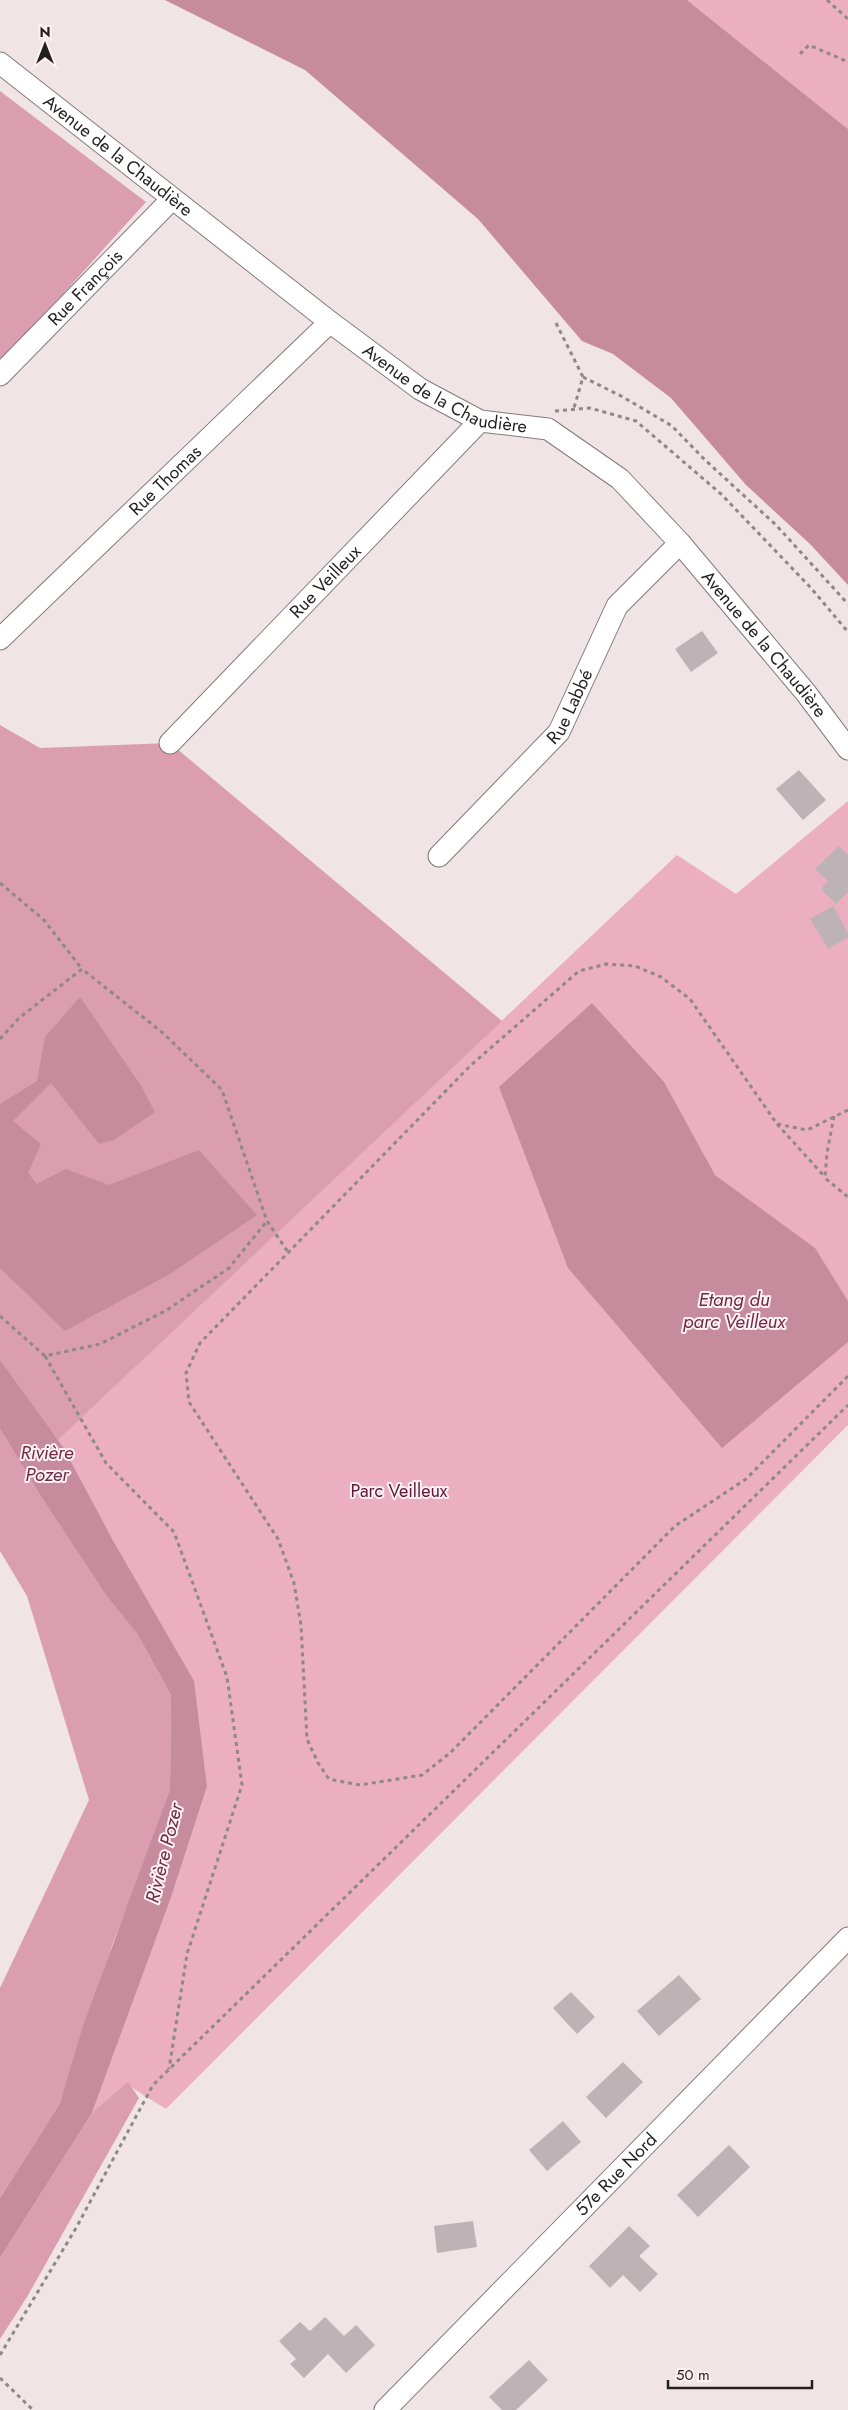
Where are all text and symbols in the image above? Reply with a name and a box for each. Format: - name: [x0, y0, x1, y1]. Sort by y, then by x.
- north arrow: [20, 20, 70, 70]
- text: N: [39, 22, 51, 42]
- street label: Avenue de la Chaudière: [38, 89, 198, 223]
- street label: Rue François: [42, 244, 129, 332]
- street label: Avenue de la Chaudière: [357, 338, 529, 439]
- street label: Rue Thomas: [123, 439, 207, 522]
- street label: Rue Veilleux: [284, 539, 367, 624]
- street label: Avenue de la Chaudière: [695, 565, 833, 723]
- street label: Rue Labbé: [541, 665, 599, 750]
- water label: Etang du parc Veilleux: [683, 1286, 786, 1335]
- water label: Rivière Pozer: [20, 1439, 74, 1488]
- park label: Parc Veilleux: [351, 1478, 448, 1504]
- water label: Rivière Pozer: [139, 1799, 190, 1906]
- street label: 57e Rue Nord: [569, 2127, 663, 2222]
- scale bar: [668, 2358, 812, 2390]
- text: 50 m: [676, 2364, 710, 2386]

